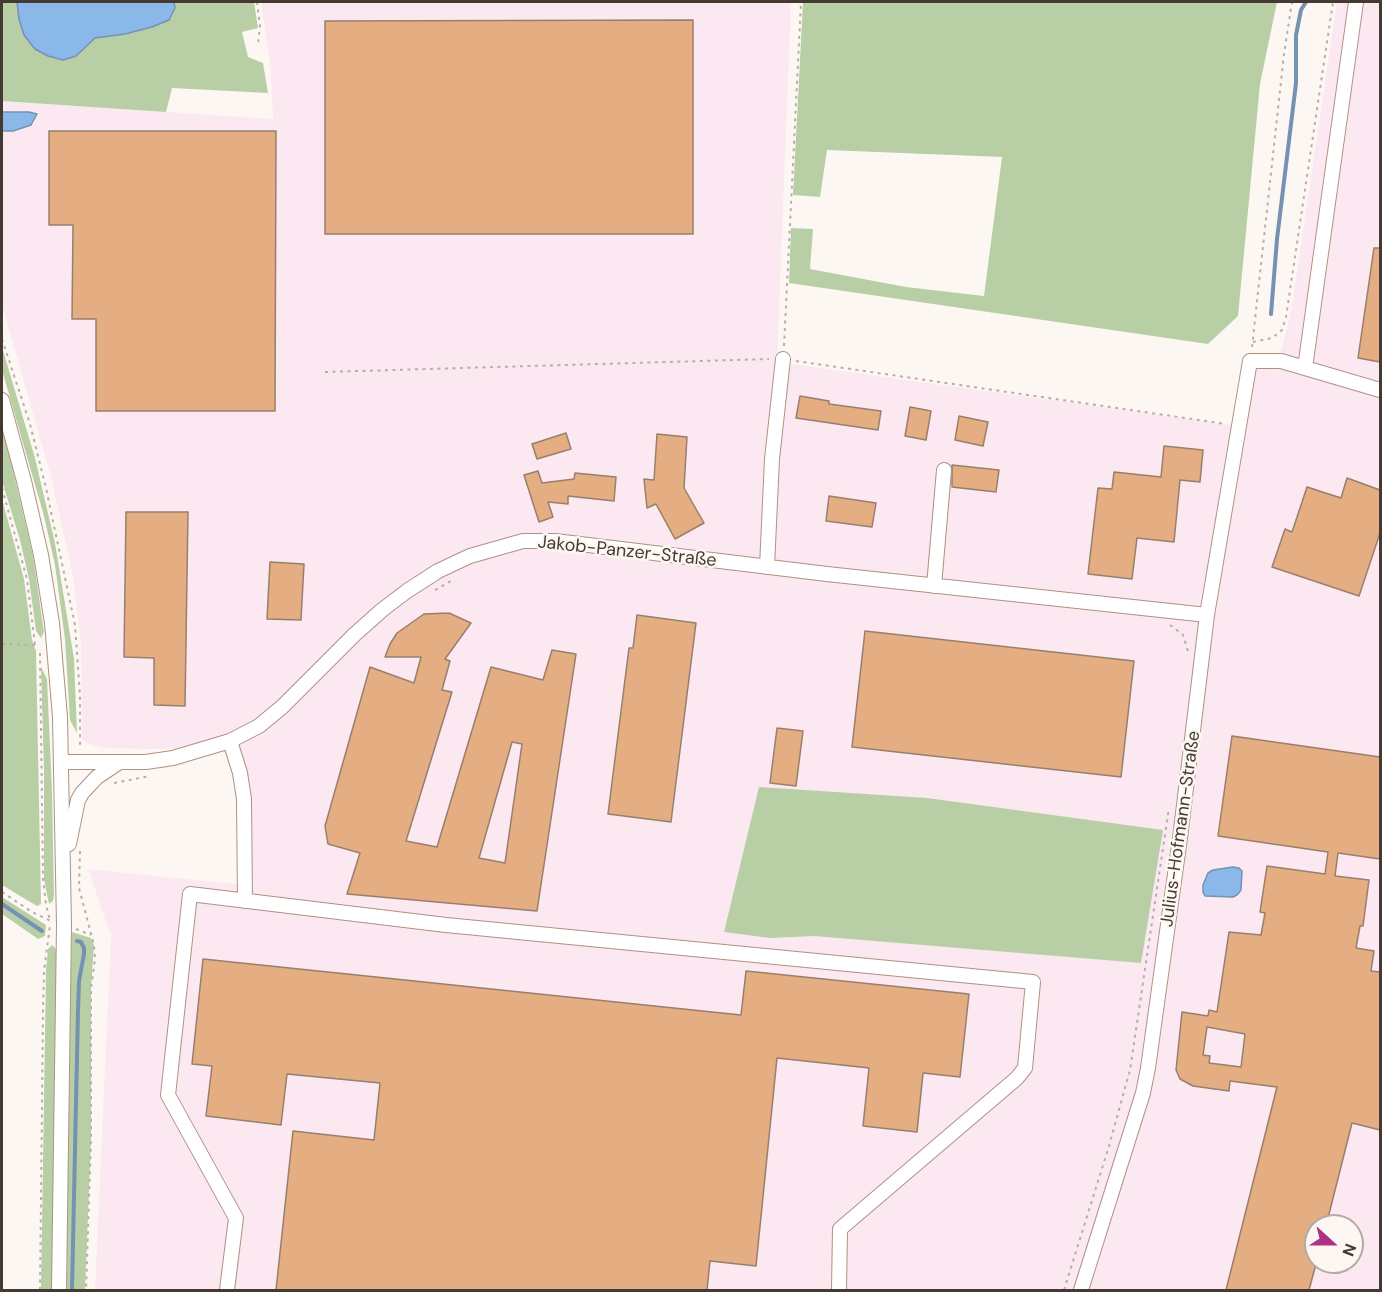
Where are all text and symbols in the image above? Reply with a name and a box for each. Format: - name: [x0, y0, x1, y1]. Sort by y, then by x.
- street label: Jakob-Panzer-Straße: [536, 532, 718, 572]
- street label: Julius-Hofmann-Straße: [1157, 730, 1205, 928]
- north arrow: [1304, 1214, 1364, 1274]
- text: N: [1338, 1241, 1361, 1259]

